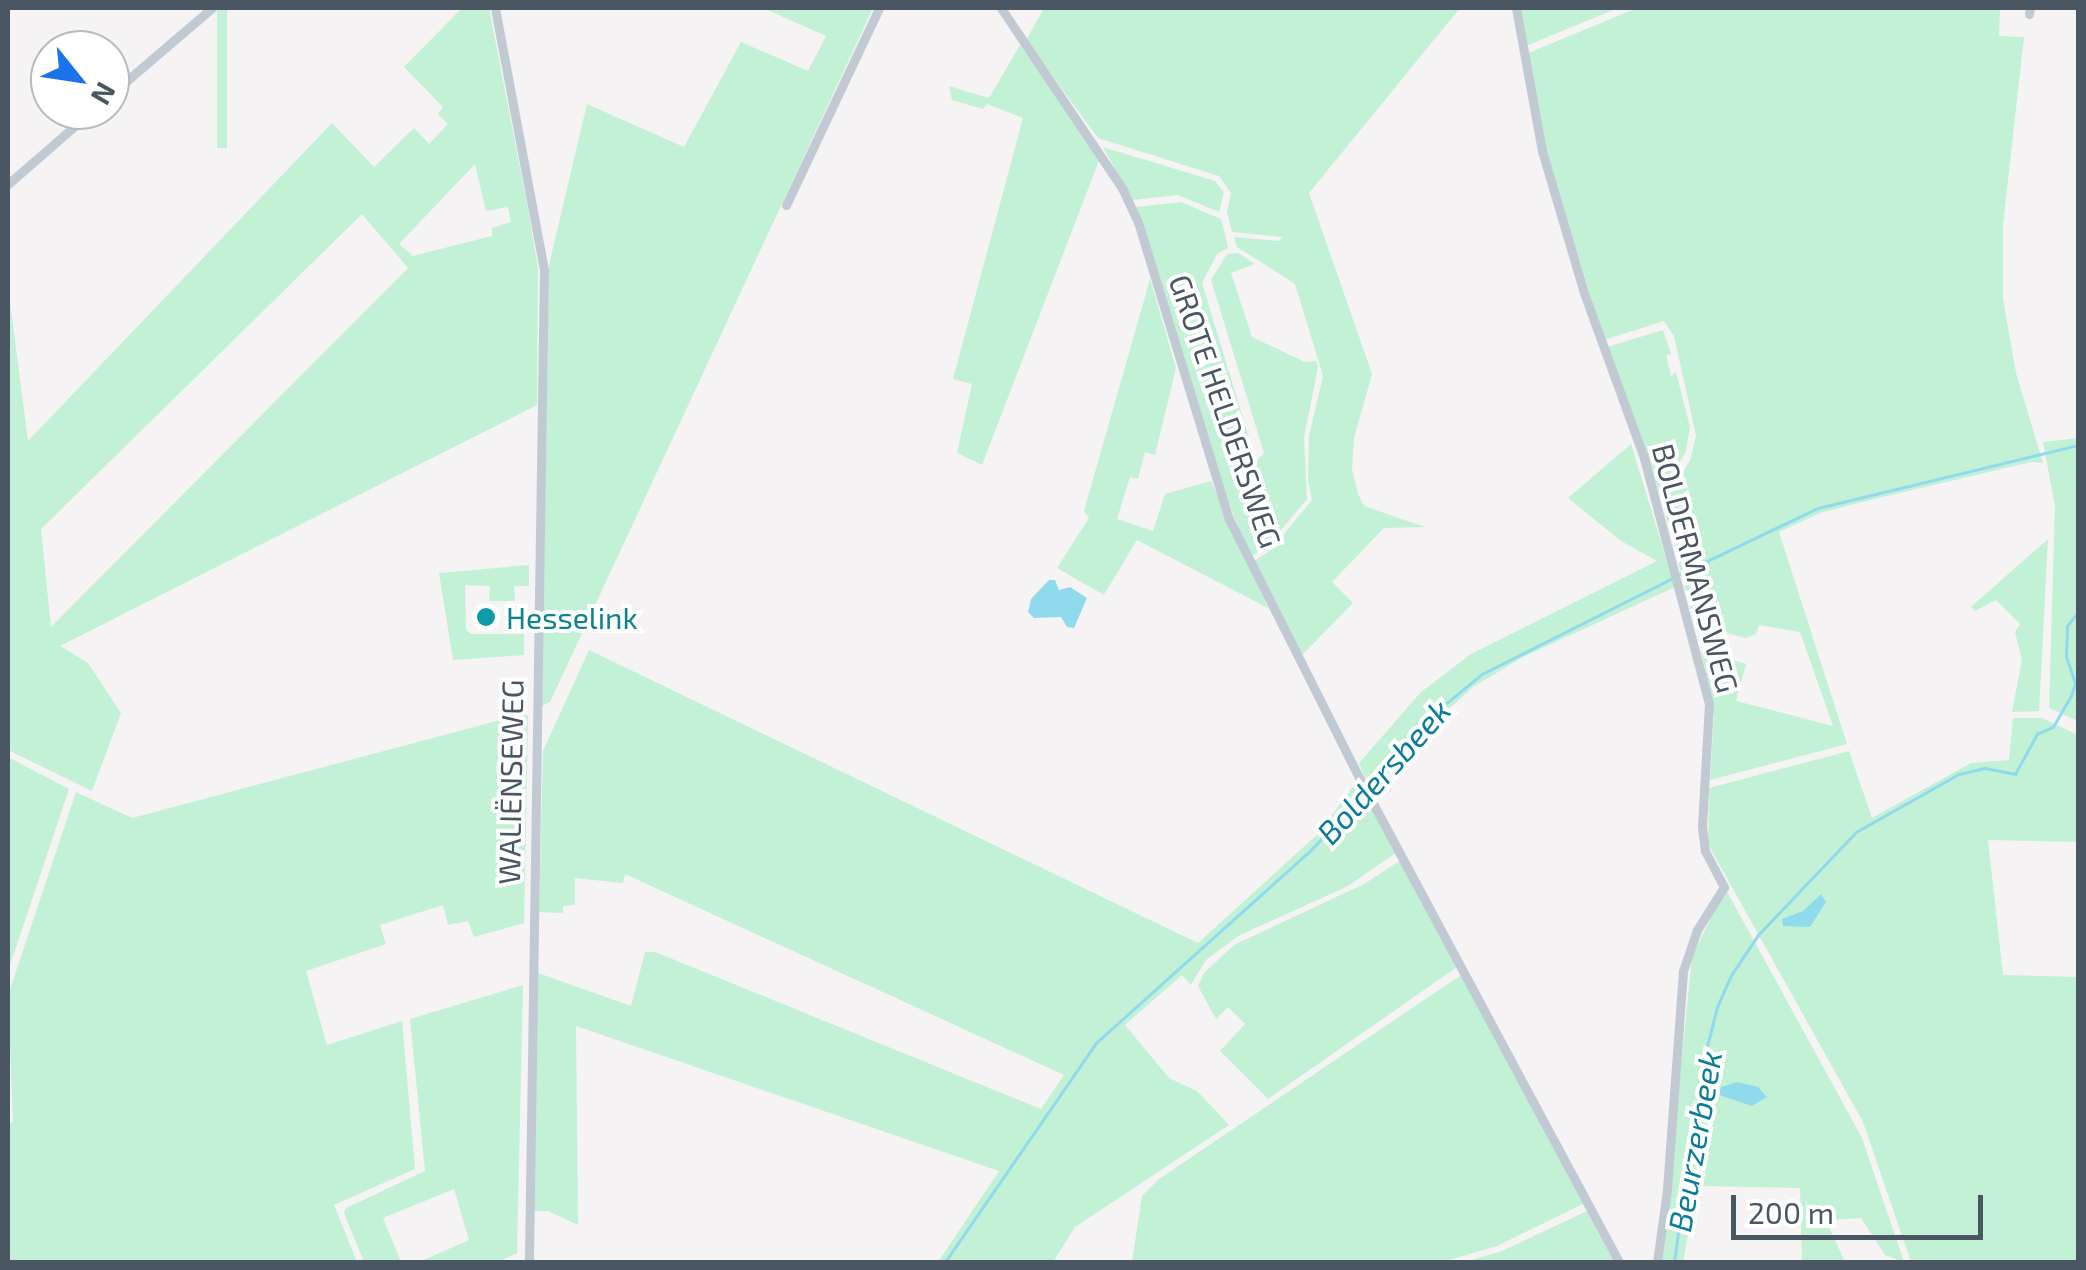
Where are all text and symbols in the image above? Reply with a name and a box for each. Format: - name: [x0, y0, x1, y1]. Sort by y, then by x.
- north arrow: [30, 30, 130, 130]
- text: N: [84, 77, 124, 111]
- street label: GROTE HELDERSWEG: [1162, 270, 1290, 552]
- street label: BOLDERMANSWEG: [1645, 440, 1747, 696]
- place label: Hesselink: [506, 599, 638, 635]
- marker: Hesselink: [475, 606, 497, 628]
- street label: WALIËNSEWEG: [490, 679, 530, 885]
- water label: Boldersbeek: [1308, 691, 1458, 851]
- water label: Beurzerbeek: [1659, 1047, 1729, 1235]
- scale bar: [1736, 1175, 1988, 1237]
- text: 200 m: [1748, 1194, 1834, 1230]

